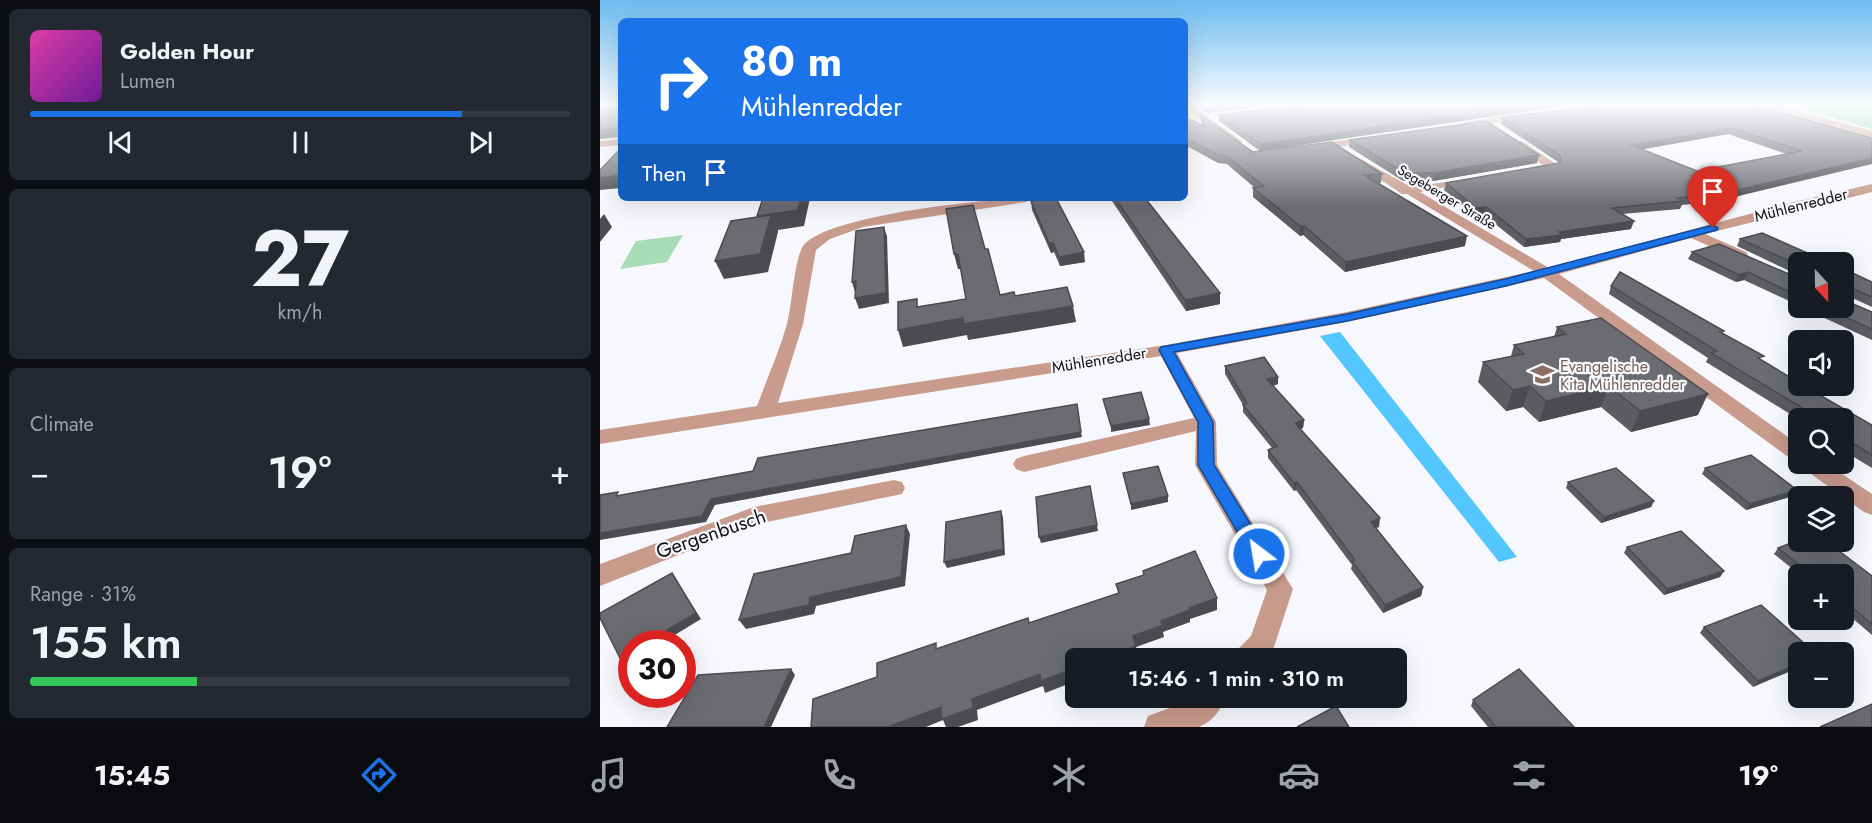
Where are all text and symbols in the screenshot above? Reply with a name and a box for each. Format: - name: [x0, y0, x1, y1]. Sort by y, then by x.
- text: 80 m: [741, 31, 842, 92]
- text: Golden Hour: [120, 35, 254, 67]
- icon: right: [642, 42, 720, 120]
- text: Lumen: [120, 67, 176, 96]
- text: Mühlenredder: [741, 87, 902, 126]
- icon: previous: [104, 126, 137, 159]
- icon: pause: [284, 126, 317, 159]
- icon: next: [464, 126, 497, 159]
- icon: arrive: [699, 156, 732, 189]
- text: Then: [642, 157, 687, 189]
- street label: Segeberger Straße: [1394, 160, 1500, 234]
- pin: [1687, 166, 1738, 228]
- icon: arrive: [1696, 175, 1729, 208]
- street label: Mühlenredder: [1752, 182, 1851, 228]
- text: 27: [251, 203, 349, 315]
- north arrow: [1788, 252, 1854, 318]
- map controls: [1788, 252, 1854, 708]
- text: km/h: [277, 298, 323, 327]
- button: sound: [1788, 330, 1854, 396]
- street label: Mühlenredder: [1050, 341, 1148, 379]
- place label: Evangelische Kita Mühlenredder: [1560, 355, 1686, 396]
- school or university icon: Evangelische Kita Mühlenredder: [1529, 362, 1555, 388]
- button: search: [1788, 408, 1854, 474]
- text: Climate: [30, 410, 94, 439]
- text: 19°: [268, 440, 332, 505]
- text: −: [30, 449, 49, 496]
- text: +: [550, 449, 570, 496]
- button: layers: [1788, 486, 1854, 552]
- street label: Gergenbusch: [652, 502, 770, 566]
- position arrow: [1227, 522, 1291, 586]
- button: +: [1788, 564, 1854, 630]
- text: Range · 31%: [30, 580, 136, 609]
- text: 155 km: [30, 610, 182, 675]
- speed limit sign: 30: [618, 630, 696, 708]
- button: −: [1788, 642, 1854, 708]
- text: 15:46 · 1 min · 310 m: [1128, 662, 1344, 694]
- icon: directions: [358, 754, 400, 796]
- icon: music: [588, 754, 630, 796]
- icon: phone: [818, 754, 860, 796]
- icon: climate: [1048, 754, 1090, 796]
- icon: car: [1278, 754, 1320, 796]
- icon: filters: [1508, 754, 1550, 796]
- text: 15:45: [94, 756, 170, 795]
- text: 19°: [1738, 756, 1778, 795]

